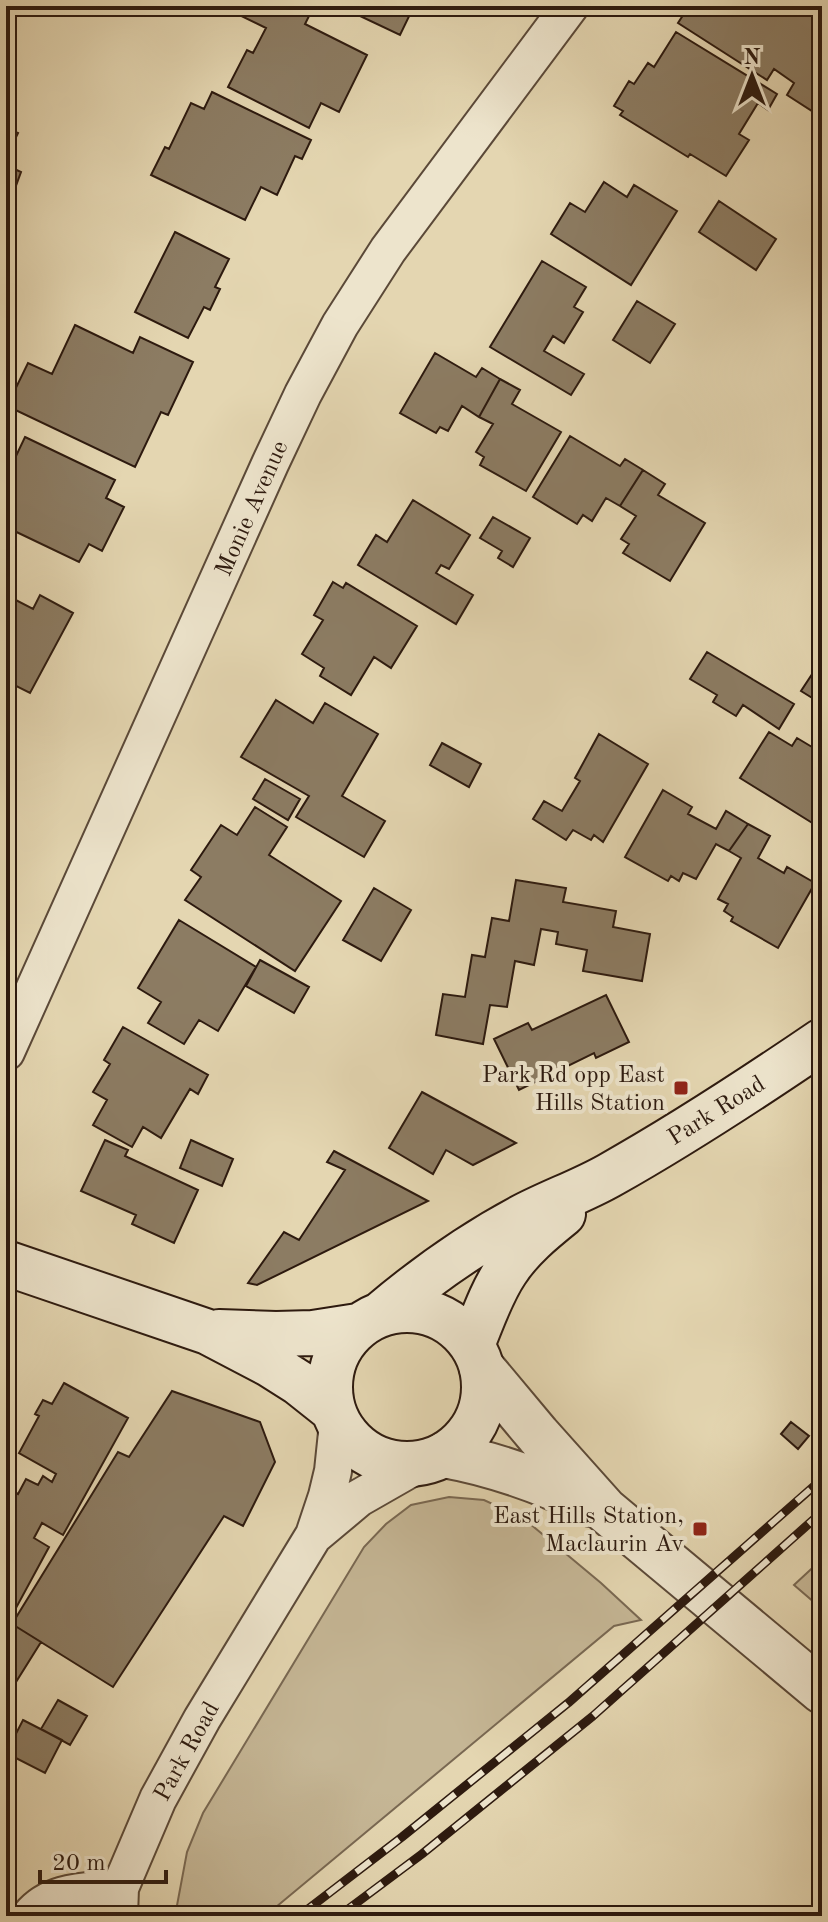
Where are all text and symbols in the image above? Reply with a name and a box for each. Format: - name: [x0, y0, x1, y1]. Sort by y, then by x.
- north arrow: [712, 36, 792, 116]
- text: N: [744, 47, 761, 69]
- street label: Monie Avenue: [212, 437, 293, 580]
- place label: Park Rd opp East Hills Station: [482, 1064, 665, 1116]
- street label: Park Road: [664, 1072, 770, 1151]
- marker: Park Rd opp East Hills Station: [672, 1079, 690, 1097]
- place label: East Hills Station, Maclaurin Av: [493, 1505, 684, 1557]
- marker: East Hills Station, Maclaurin Av: [691, 1520, 709, 1538]
- street label: Park Road: [151, 1698, 225, 1806]
- scale bar: [40, 1834, 166, 1884]
- text: 20 m: [52, 1852, 106, 1876]

